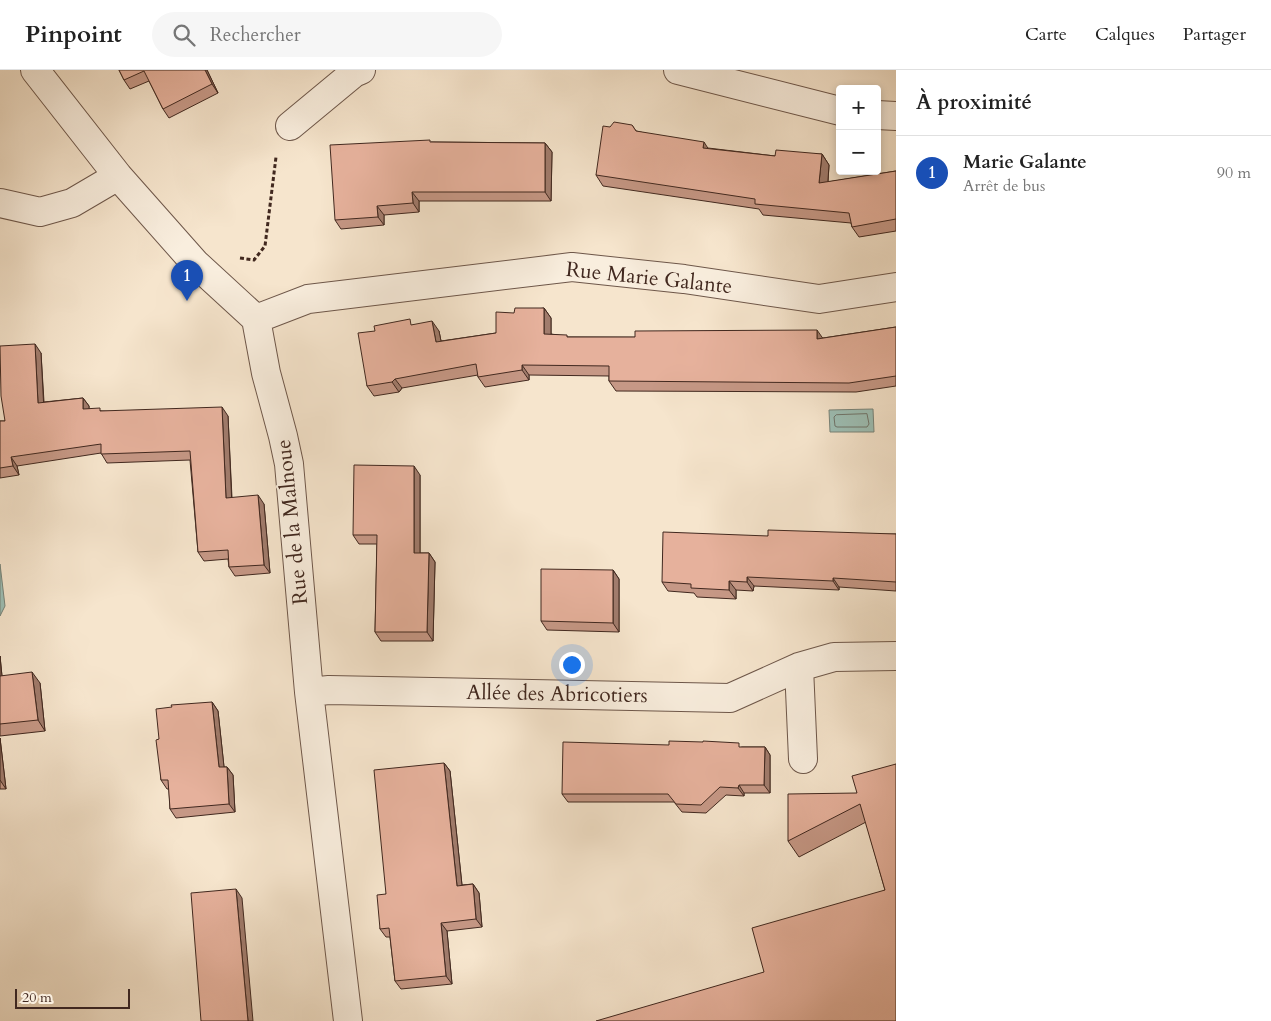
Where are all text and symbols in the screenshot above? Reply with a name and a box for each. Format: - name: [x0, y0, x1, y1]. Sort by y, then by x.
- search box: [152, 12, 502, 57]
- text: Pinpoint: [25, 18, 122, 51]
- icon: search: [170, 21, 198, 49]
- text: Rechercher: [210, 22, 301, 48]
- text: Carte: [1025, 22, 1067, 47]
- text: Calques: [1095, 22, 1155, 47]
- text: Partager: [1183, 22, 1246, 47]
- map controls: [836, 85, 881, 175]
- button: +: [836, 85, 881, 130]
- text: À proximité: [916, 88, 1032, 117]
- button: −: [836, 130, 881, 175]
- text: Marie Galante: [963, 149, 1087, 175]
- text: 1: [928, 162, 936, 184]
- text: 90 m: [1217, 162, 1251, 184]
- text: Arrêt de bus: [963, 175, 1045, 197]
- street label: Rue Marie Galante: [564, 255, 734, 301]
- pin: 1: [171, 260, 203, 301]
- street label: Rue de la Malnoue: [269, 438, 315, 606]
- your location: [559, 652, 585, 678]
- street label: Allée des Abricotiers: [466, 678, 648, 710]
- scale bar: [15, 986, 130, 1009]
- text: 20 m: [22, 988, 52, 1007]

